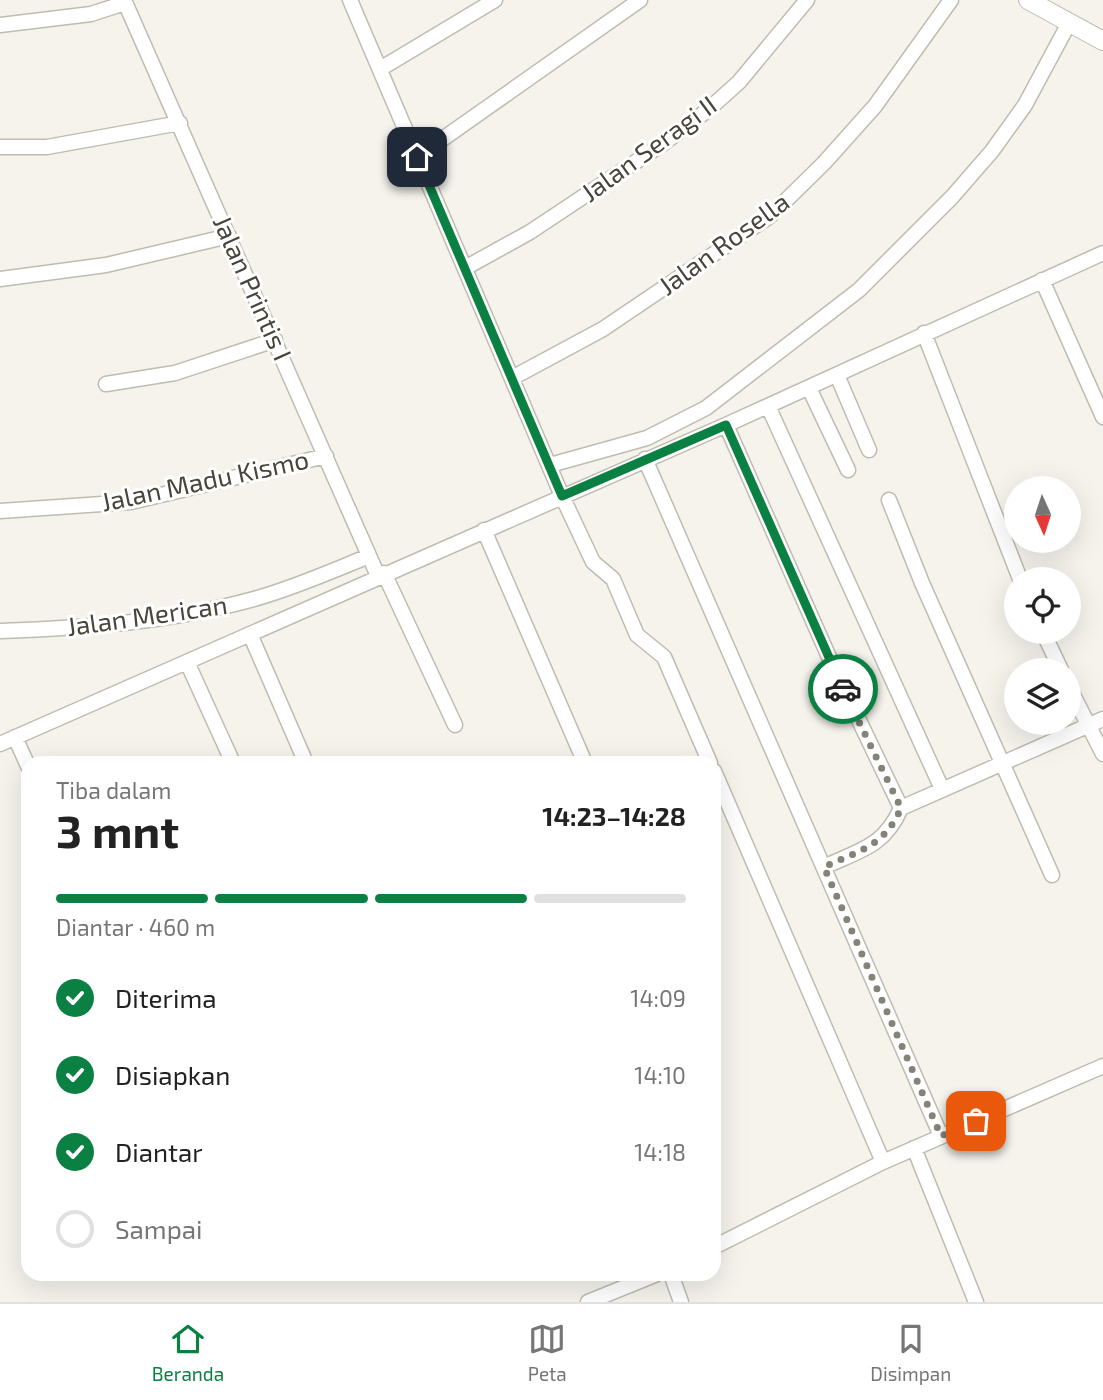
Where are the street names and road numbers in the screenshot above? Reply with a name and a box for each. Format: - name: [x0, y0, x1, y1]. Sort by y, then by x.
- street label: Jalan Seragi II: [574, 88, 722, 207]
- street label: Jalan Rosella: [652, 185, 794, 300]
- street label: Jalan Printis I: [208, 210, 299, 365]
- street label: Jalan Madu Kismo: [98, 442, 311, 517]
- street label: Jalan Merican: [65, 588, 229, 641]

